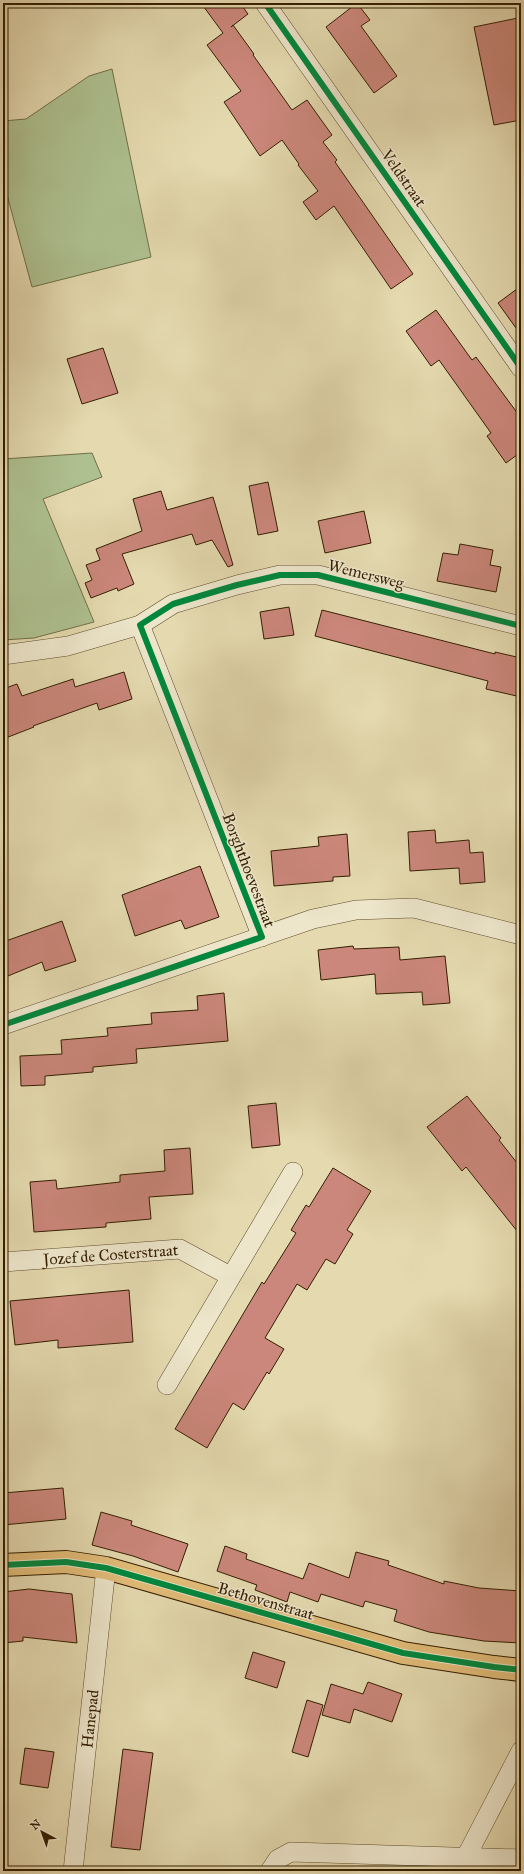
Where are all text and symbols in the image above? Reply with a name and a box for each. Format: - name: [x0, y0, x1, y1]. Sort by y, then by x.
- street label: Veldstraat: [377, 145, 431, 211]
- street label: Wemersweg: [326, 555, 406, 594]
- street label: Borghthoevestraat: [217, 810, 280, 931]
- street label: Jozef de Costerstraat: [40, 1240, 179, 1270]
- street label: Bethovenstraat: [216, 1578, 317, 1624]
- street label: Hanepad: [77, 1689, 102, 1749]
- north arrow: [22, 1812, 62, 1852]
- text: N: [28, 1816, 44, 1833]

